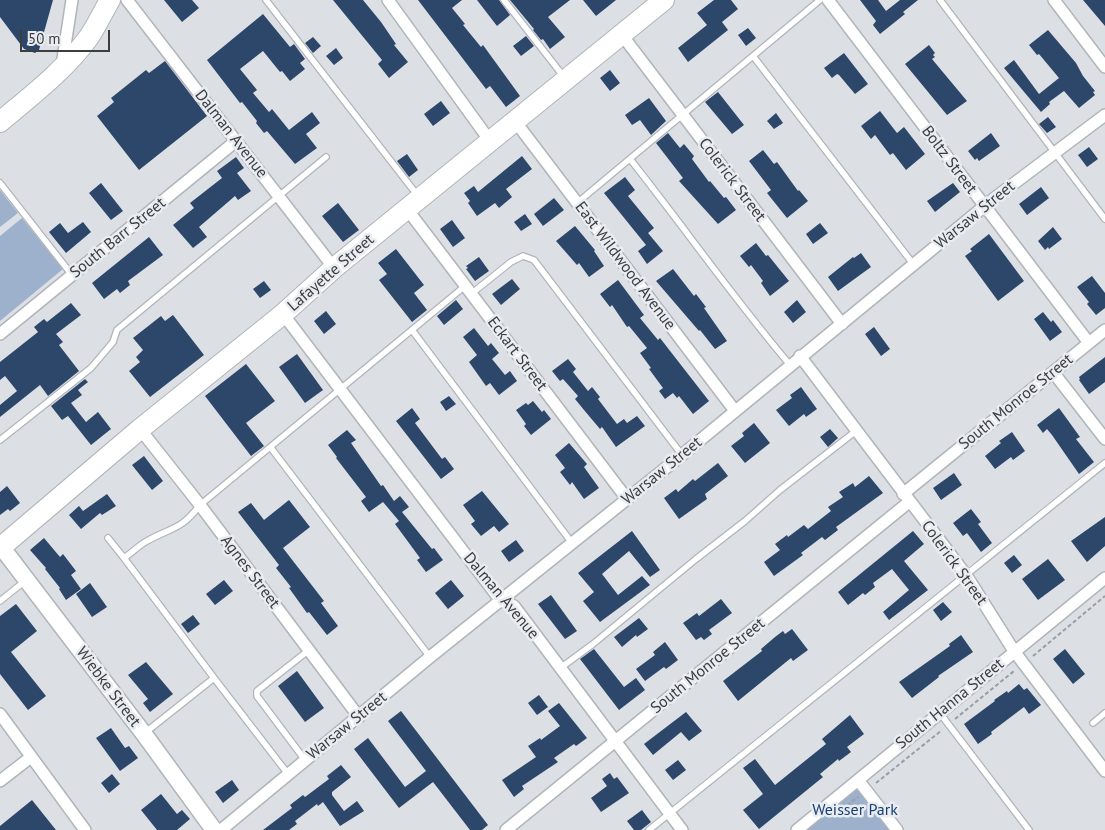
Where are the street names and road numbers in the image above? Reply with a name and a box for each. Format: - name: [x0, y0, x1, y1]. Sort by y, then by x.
- street label: Dalman Avenue: [190, 86, 272, 182]
- street label: Boltz Street: [917, 122, 981, 198]
- street label: Colerick Street: [694, 134, 770, 226]
- street label: Warsaw Street: [931, 177, 1019, 253]
- street label: South Barr Street: [66, 194, 170, 282]
- street label: East Wildwood Avenue: [571, 198, 679, 334]
- street label: Lafayette Street: [284, 230, 378, 316]
- street label: Eckart Street: [483, 313, 551, 395]
- street label: South Monroe Street: [955, 350, 1077, 454]
- street label: Warsaw Street: [618, 433, 706, 509]
- street label: Colerick Street: [917, 517, 991, 609]
- street label: Agnes Street: [216, 532, 284, 612]
- street label: Dalman Avenue: [459, 549, 543, 643]
- street label: South Monroe Street: [647, 614, 769, 718]
- street label: Wiebke Street: [72, 643, 144, 731]
- street label: South Hanna Street: [892, 655, 1008, 753]
- street label: Warsaw Street: [303, 688, 391, 764]

